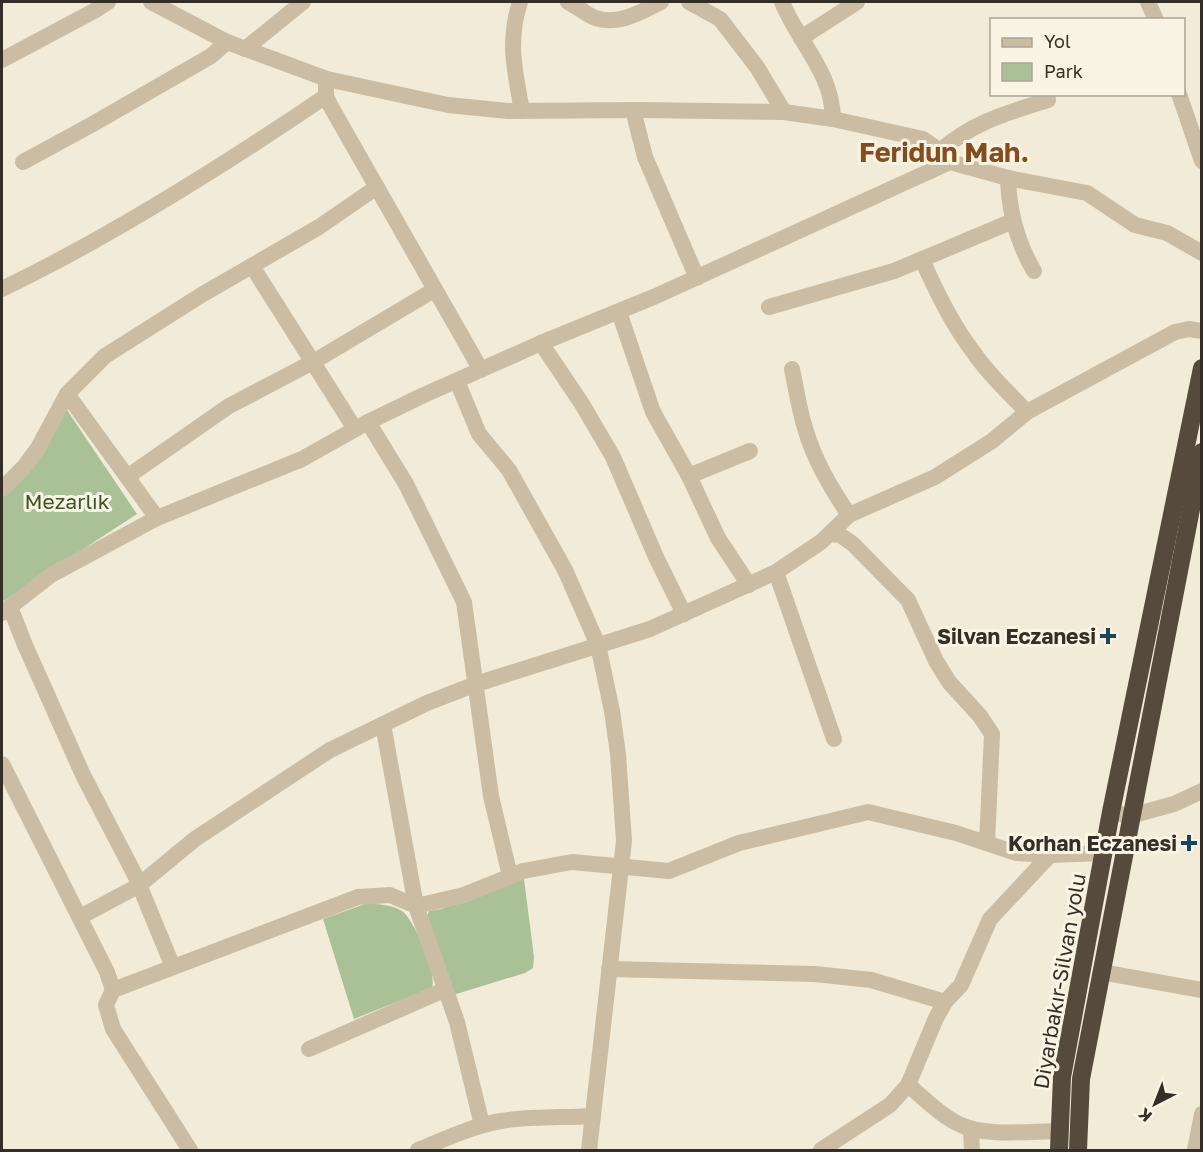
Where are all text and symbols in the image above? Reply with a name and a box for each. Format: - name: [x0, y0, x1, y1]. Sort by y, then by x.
- legend: [990, 18, 1185, 96]
- text: Yol: [1044, 30, 1071, 52]
- text: Park: [1044, 60, 1083, 82]
- district label: Feridun Mah.: [859, 136, 1029, 168]
- park label: Mezarlık: [24, 488, 110, 514]
- place label: Silvan Eczanesi: [937, 623, 1096, 649]
- marker: Silvan Eczanesi: [1101, 629, 1115, 643]
- place label: Korhan Eczanesi: [1008, 830, 1177, 856]
- marker: Korhan Eczanesi: [1182, 836, 1196, 850]
- street label: Diyarbakır-Silvan yolu: [1027, 871, 1091, 1091]
- north arrow: [1125, 1074, 1185, 1134]
- text: K: [1134, 1104, 1156, 1126]

